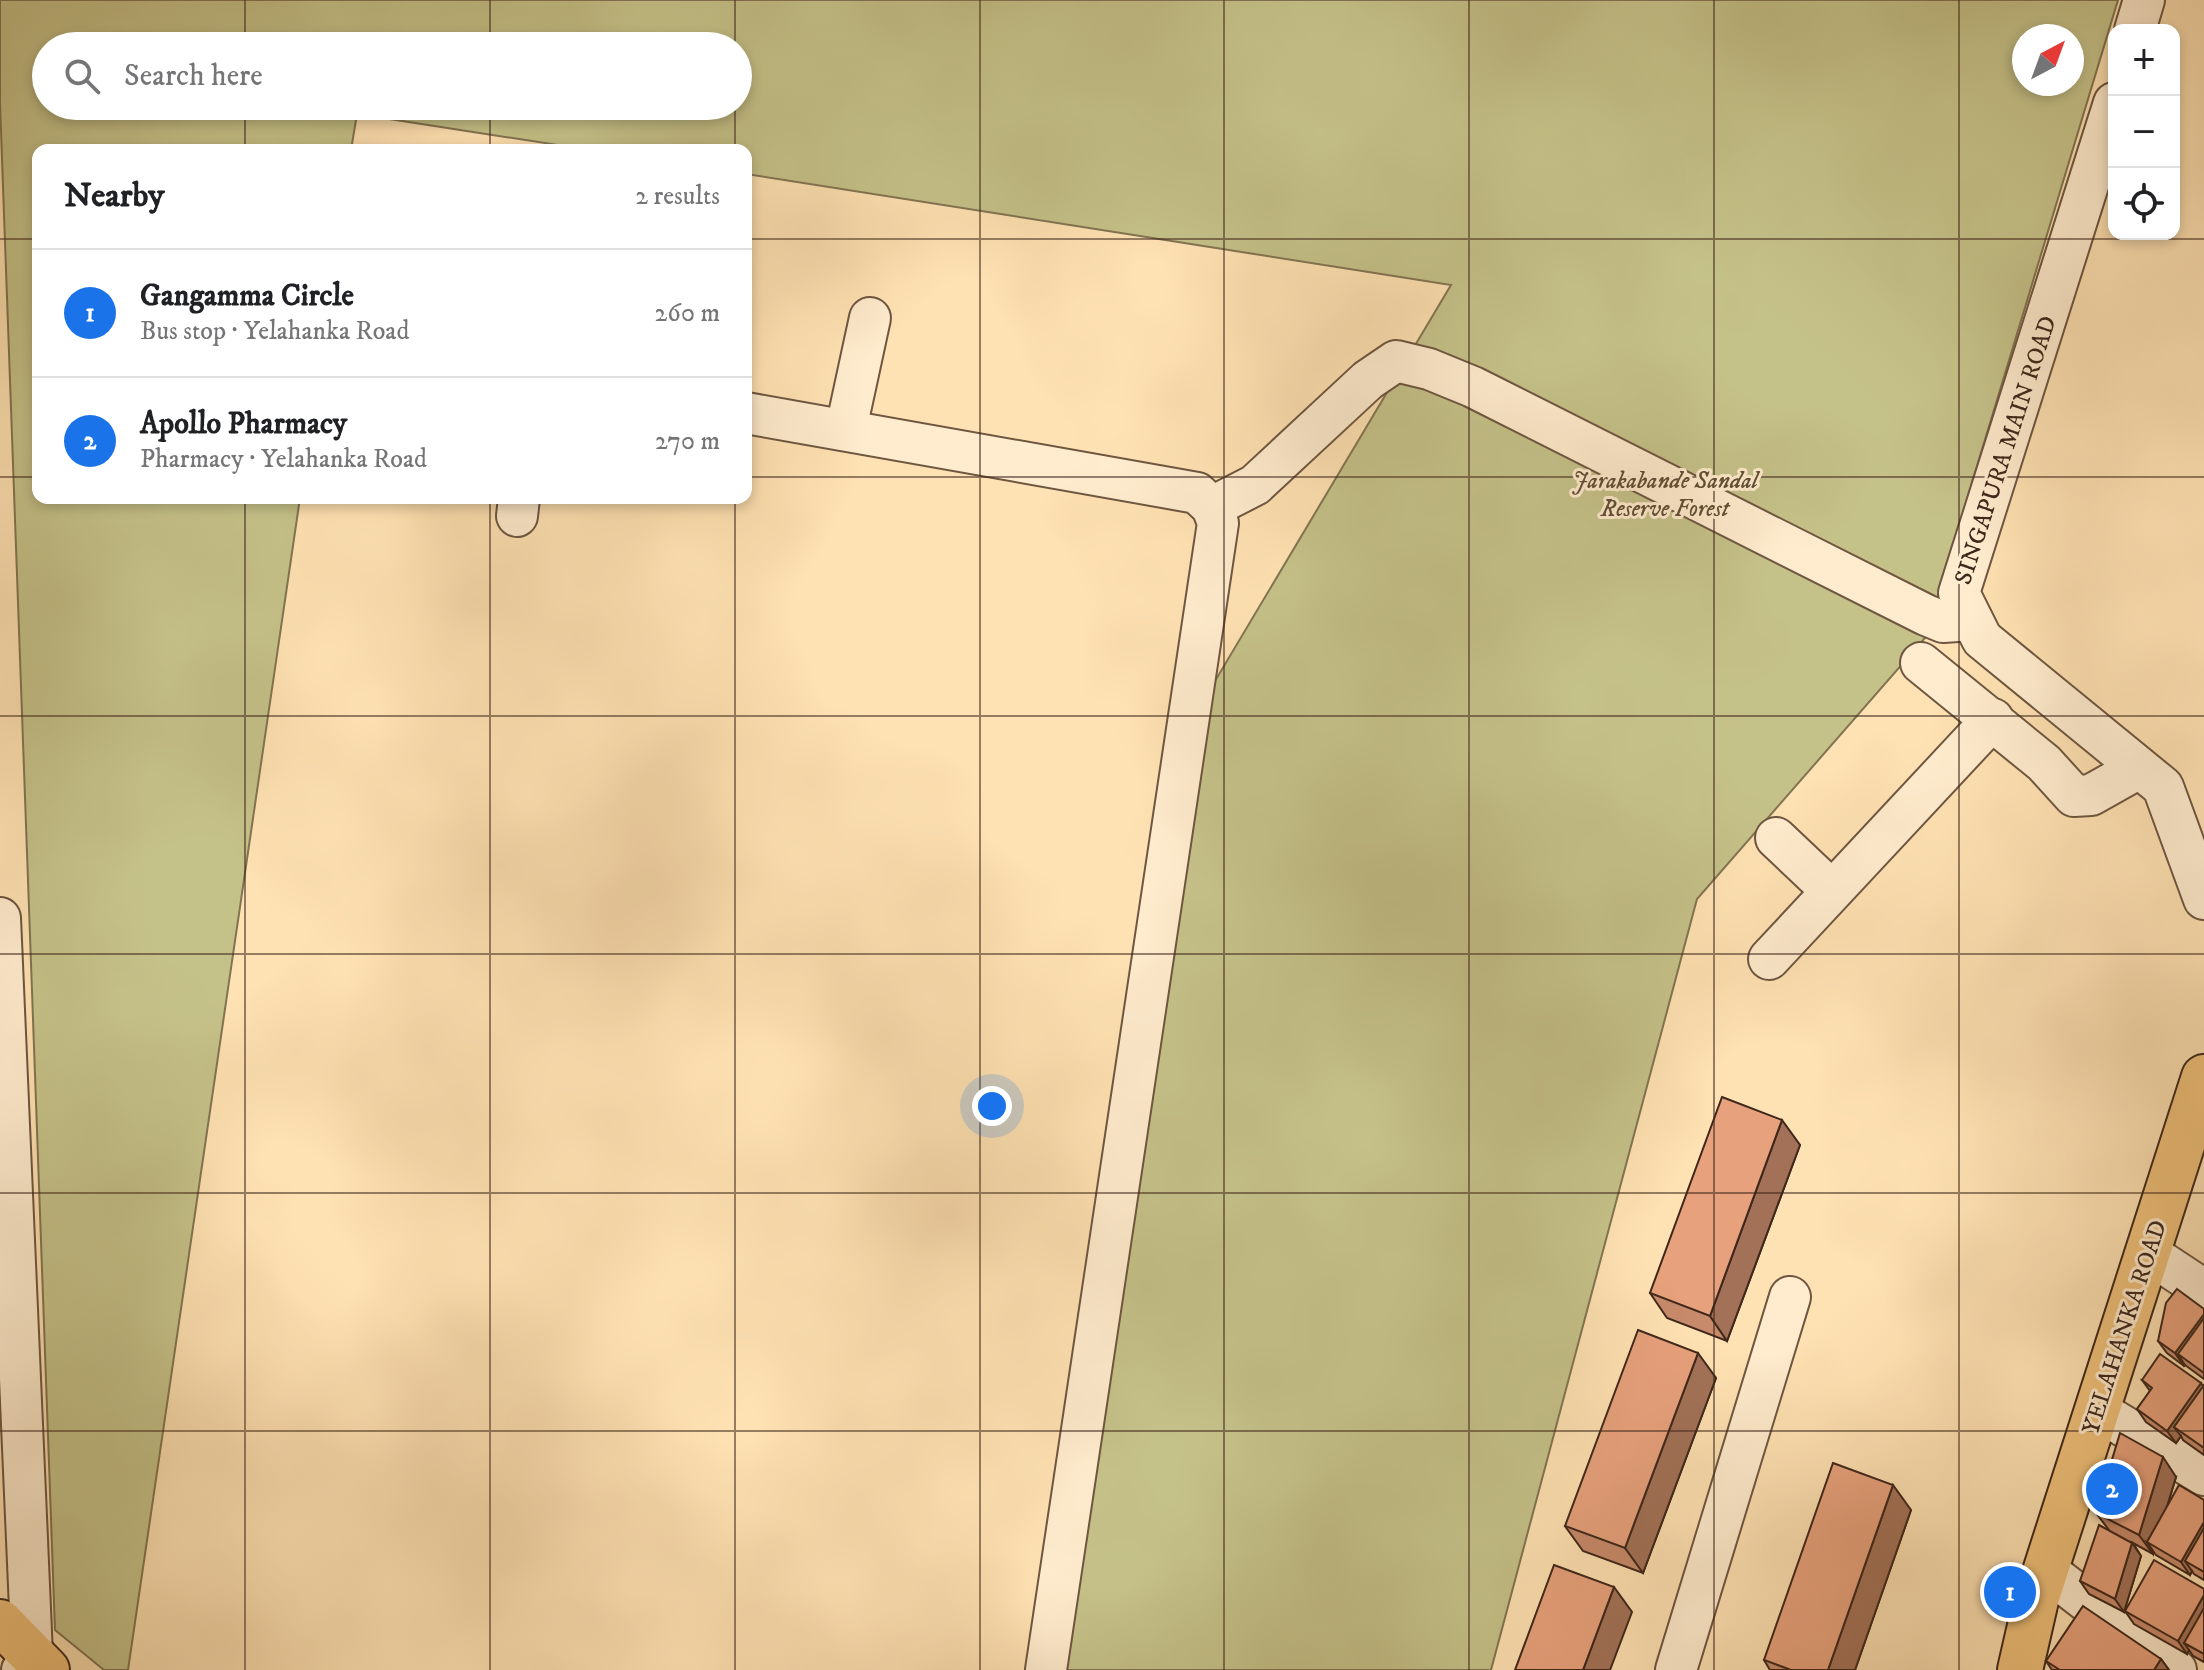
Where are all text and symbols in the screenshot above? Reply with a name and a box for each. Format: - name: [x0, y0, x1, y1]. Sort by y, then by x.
- north arrow: [2012, 24, 2084, 96]
- map controls: [2108, 24, 2180, 240]
- button: +: [2108, 24, 2180, 96]
- search box: [32, 32, 752, 120]
- icon: search: [60, 54, 104, 98]
- text: Search here: [124, 58, 263, 95]
- button: −: [2108, 96, 2180, 168]
- button: locate: [2108, 168, 2180, 240]
- text: Nearby: [64, 175, 165, 217]
- text: 2 results: [635, 180, 720, 213]
- text: Gangamma Circle: [140, 278, 354, 315]
- text: 1: [85, 297, 95, 330]
- text: 260 m: [655, 297, 720, 330]
- street label: SINGAPURA MAIN ROAD: [1948, 312, 2064, 588]
- text: Bus stop · Yelahanka Road: [140, 315, 409, 348]
- text: Apollo Pharmacy: [140, 406, 347, 443]
- text: 2: [84, 425, 96, 458]
- text: 270 m: [655, 425, 720, 458]
- text: Pharmacy · Yelahanka Road: [140, 443, 427, 476]
- park label: Jarakabande Sandal Reserve Forest: [1572, 466, 1761, 524]
- your location: [972, 1086, 1012, 1126]
- street label: YELAHANKA ROAD: [2076, 1216, 2174, 1438]
- pin: 2: [2086, 1459, 2138, 1519]
- pin: 1: [1984, 1562, 2036, 1622]

